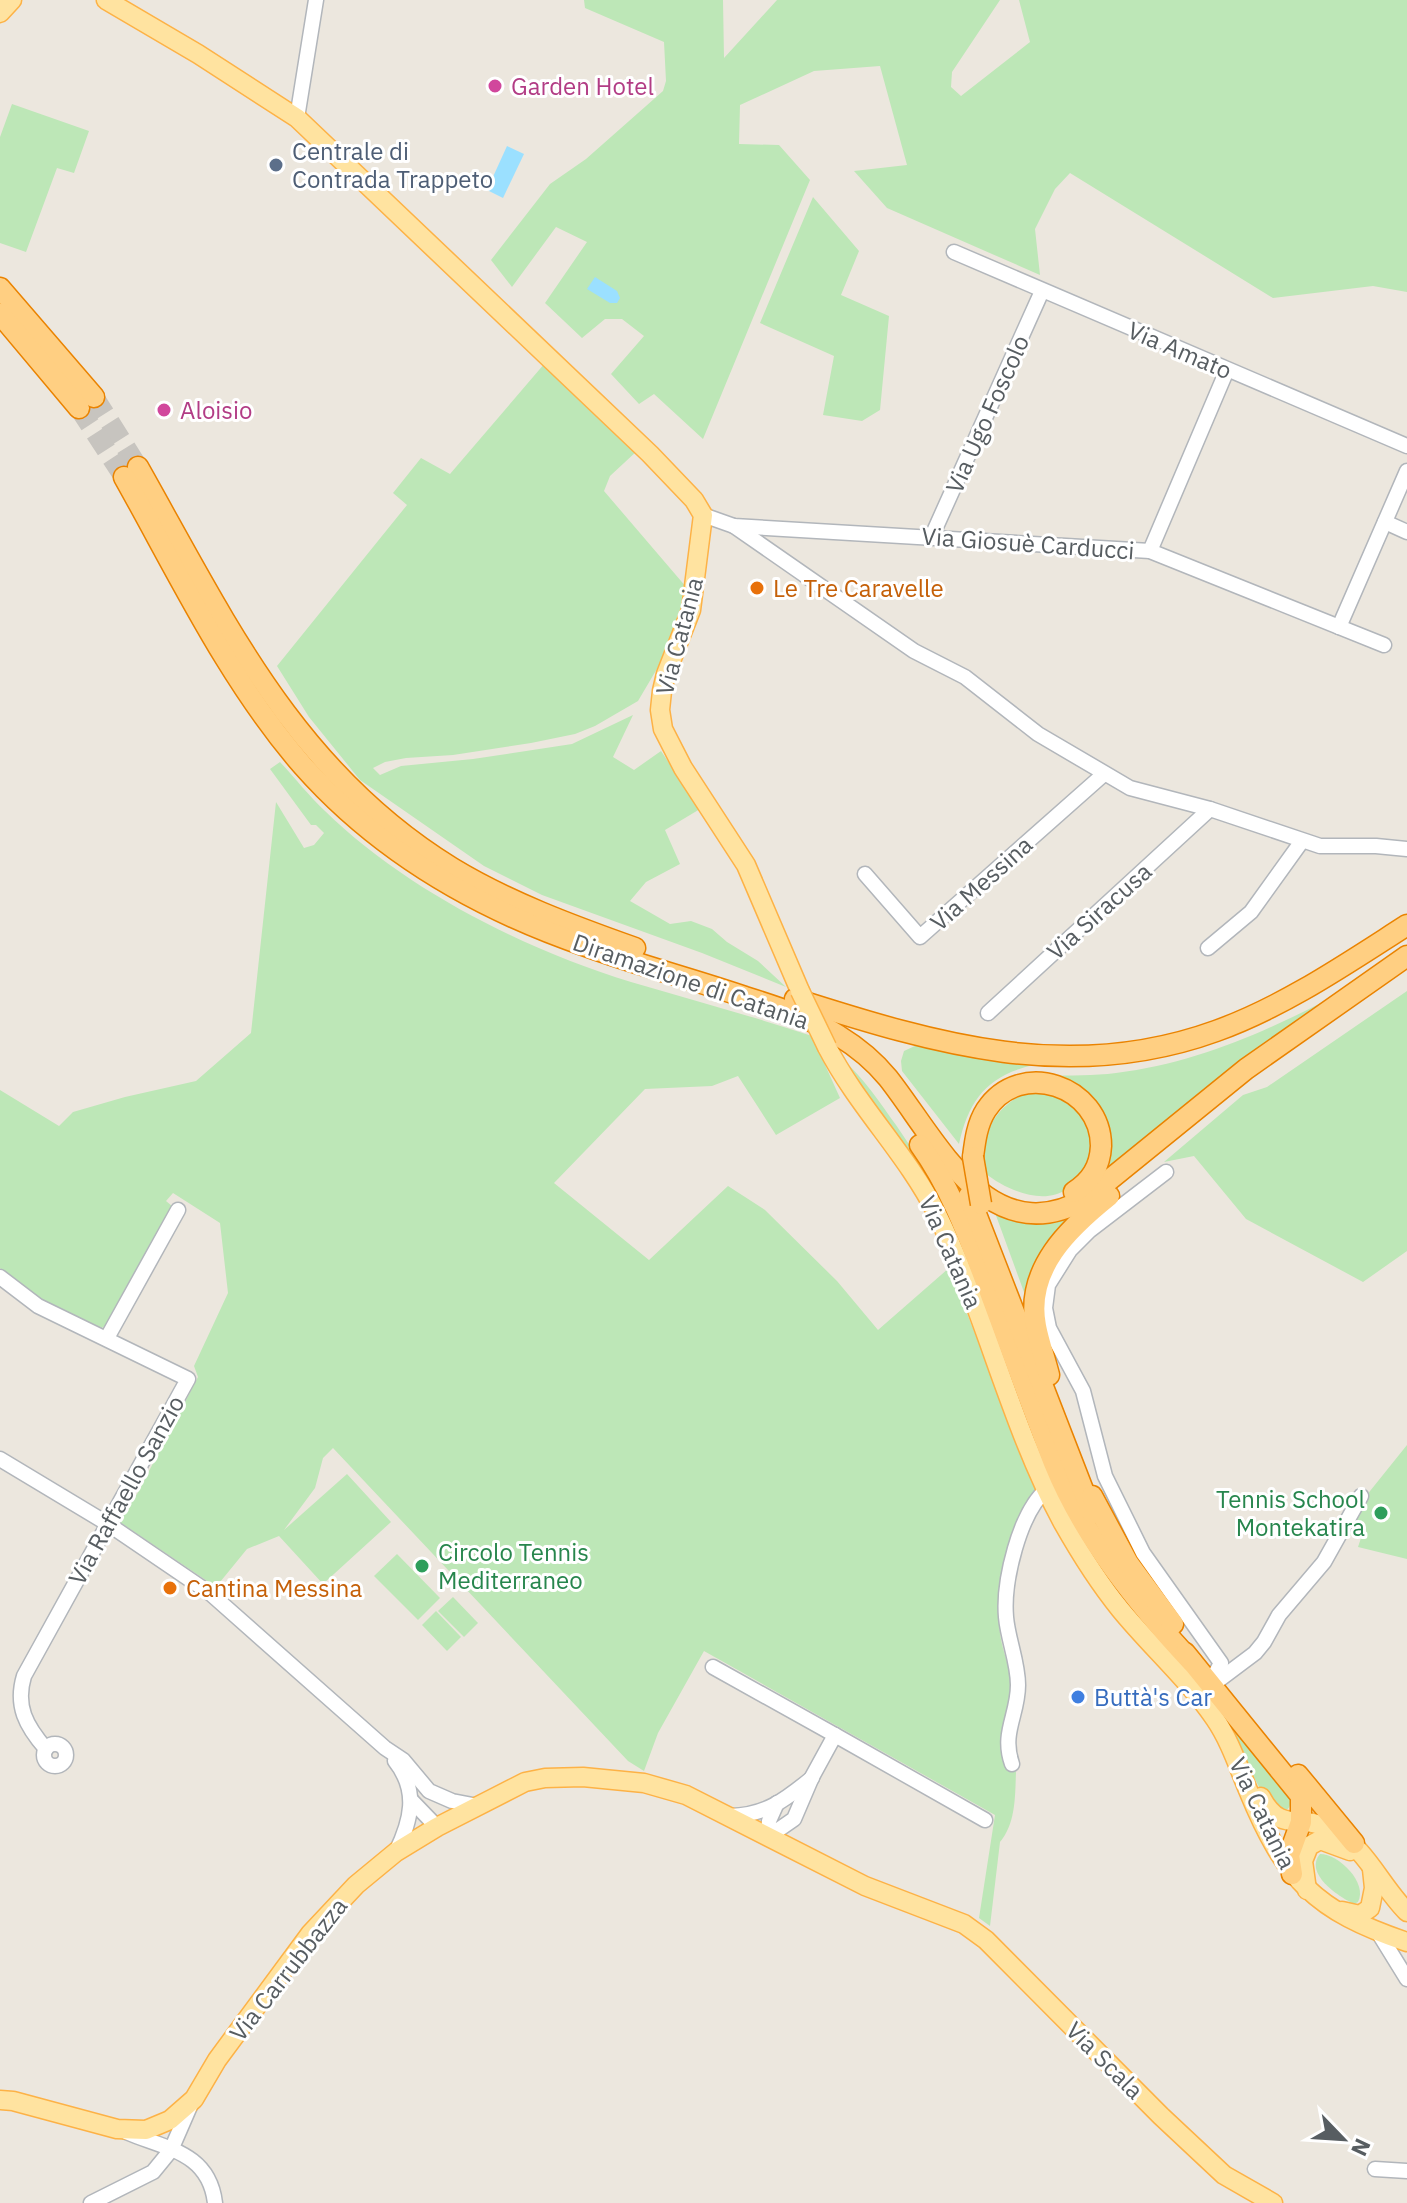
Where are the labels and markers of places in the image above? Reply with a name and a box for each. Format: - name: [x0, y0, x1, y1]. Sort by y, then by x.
- place label: Garden Hotel: [511, 70, 654, 102]
- marker: Garden Hotel: [486, 77, 504, 95]
- place label: Centrale di Contrada Trappeto: [292, 135, 493, 195]
- marker: Centrale di Contrada Trappeto: [267, 156, 285, 174]
- place label: Aloisio: [180, 394, 252, 426]
- marker: Aloisio: [155, 401, 173, 419]
- place label: Le Tre Caravelle: [773, 572, 944, 604]
- marker: Le Tre Caravelle: [748, 579, 766, 597]
- place label: Tennis School Montekatira: [1216, 1483, 1365, 1543]
- marker: Tennis School Montekatira: [1372, 1504, 1390, 1522]
- place label: Circolo Tennis Mediterraneo: [438, 1536, 589, 1596]
- marker: Circolo Tennis Mediterraneo: [413, 1557, 431, 1575]
- place label: Cantina Messina: [186, 1572, 362, 1604]
- marker: Cantina Messina: [161, 1579, 179, 1597]
- place label: Buttà's Car: [1094, 1681, 1212, 1713]
- marker: Buttà's Car: [1069, 1688, 1087, 1706]

